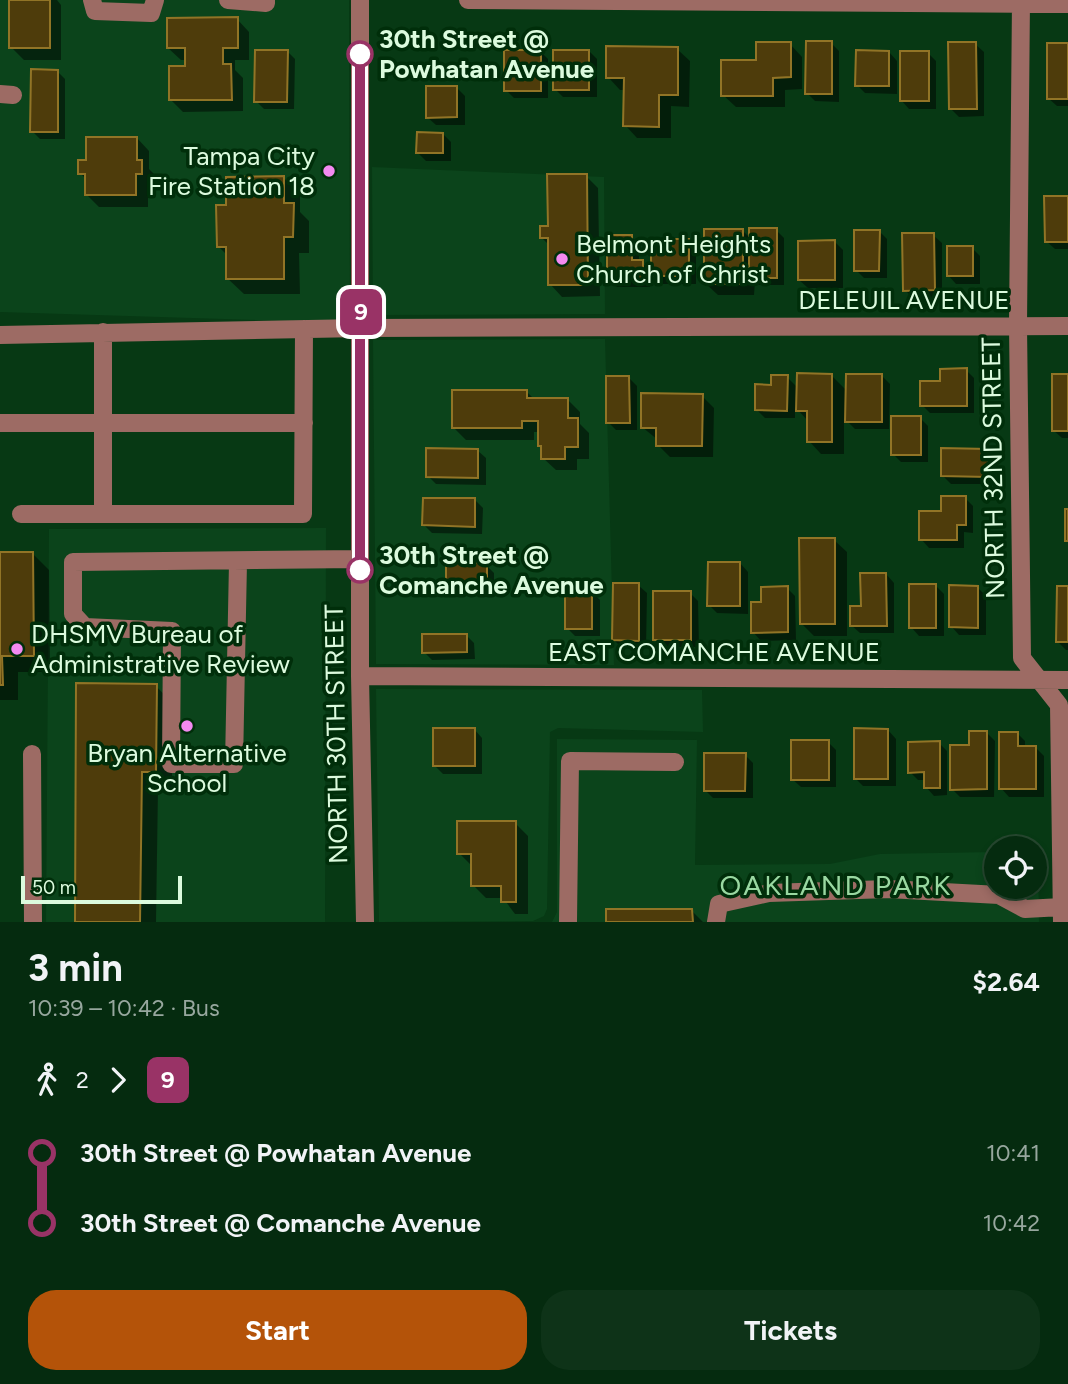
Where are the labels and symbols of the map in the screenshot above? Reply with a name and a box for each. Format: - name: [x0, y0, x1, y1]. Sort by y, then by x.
- place label: 30th Street @ Powhatan Avenue: [379, 23, 594, 85]
- marker: 30th Street @ Powhatan Avenue: [347, 41, 373, 67]
- place label: Tampa City Fire Station 18: [148, 140, 315, 202]
- marker: Tampa City Fire Station 18: [321, 163, 337, 179]
- place label: Belmont Heights Church of Christ: [576, 228, 771, 290]
- marker: Belmont Heights Church of Christ: [554, 251, 570, 267]
- street label: DELEUIL AVENUE: [798, 284, 1010, 316]
- line badge: 9: [338, 289, 384, 335]
- street label: NORTH 32ND STREET: [975, 336, 1011, 599]
- place label: 30th Street @ Comanche Avenue: [379, 539, 604, 601]
- marker: 30th Street @ Comanche Avenue: [347, 557, 373, 583]
- street label: NORTH 30TH STREET: [318, 603, 354, 864]
- place label: DHSMV Bureau of Administrative Review: [31, 618, 291, 680]
- street label: EAST COMANCHE AVENUE: [548, 636, 880, 668]
- marker: DHSMV Bureau of Administrative Review: [9, 641, 25, 657]
- marker: Bryan Alternative School: [179, 718, 195, 734]
- place label: Bryan Alternative School: [87, 737, 287, 799]
- district label: OAKLAND PARK: [720, 868, 952, 902]
- scale bar: [21, 873, 182, 905]

